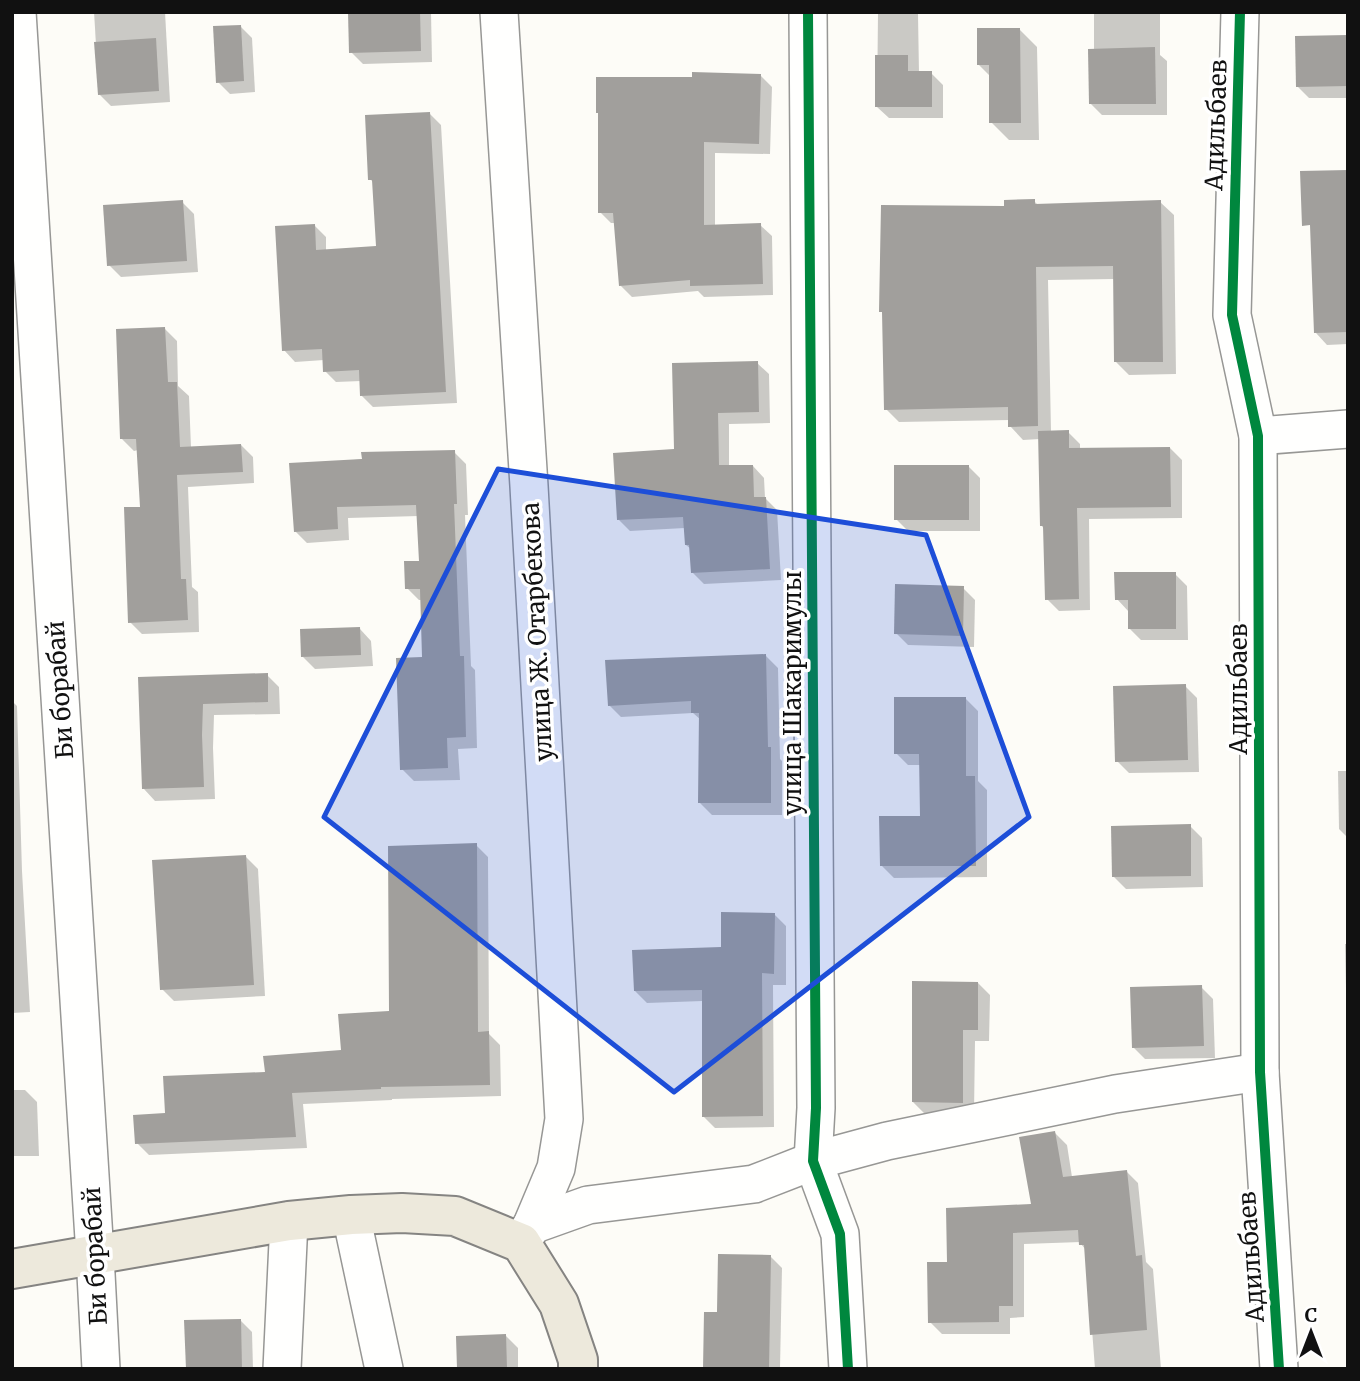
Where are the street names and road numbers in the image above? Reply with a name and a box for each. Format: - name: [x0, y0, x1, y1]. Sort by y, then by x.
- street label: Адильбаев: [1198, 59, 1234, 192]
- street label: улица Ж. Отарбекова: [515, 502, 559, 762]
- street label: улица Шакаримулы: [777, 571, 808, 815]
- street label: Би борабай: [40, 620, 80, 760]
- street label: Адильбаев: [1223, 623, 1254, 756]
- street label: Би борабай: [76, 1186, 114, 1326]
- street label: Адильбаев: [1231, 1190, 1271, 1325]

